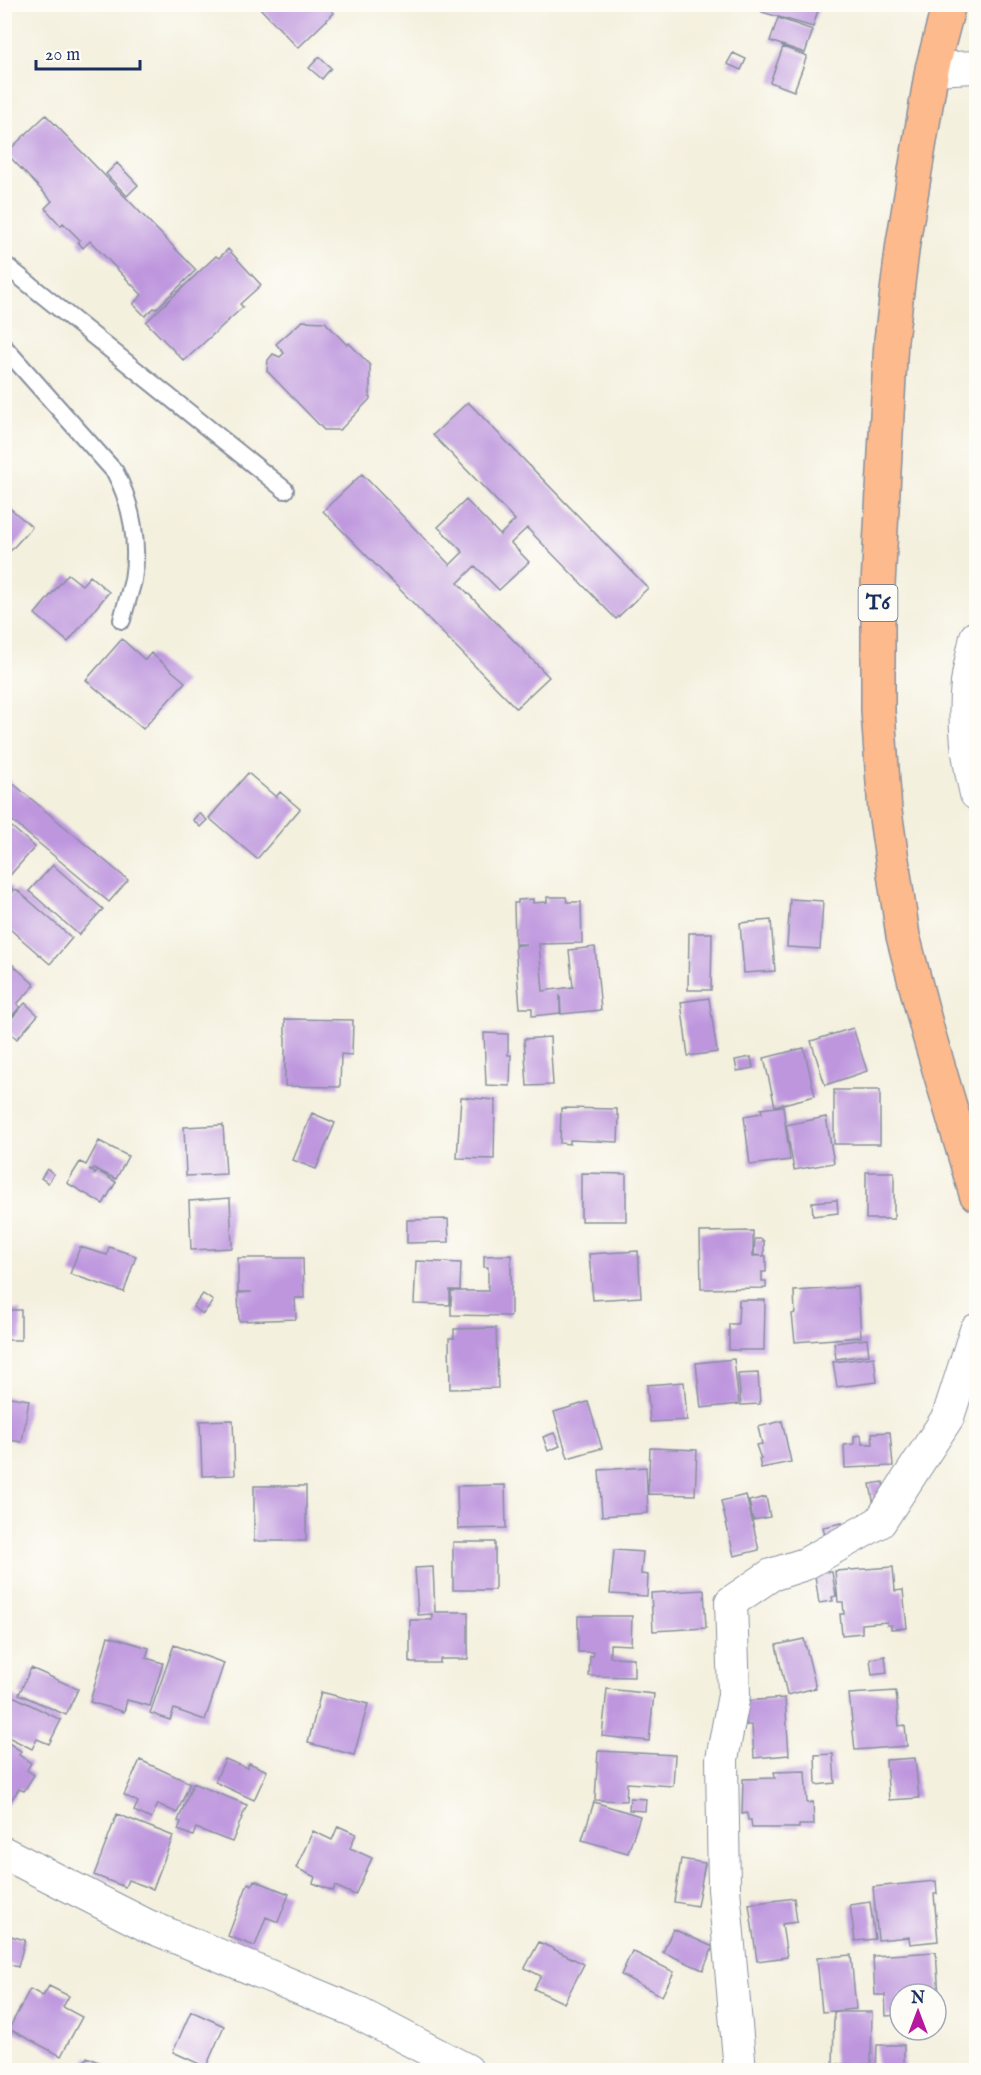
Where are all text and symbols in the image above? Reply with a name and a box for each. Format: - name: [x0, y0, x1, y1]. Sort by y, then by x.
- scale bar: [36, 33, 140, 71]
- text: 20 m: [45, 44, 80, 67]
- road number: T6: [858, 585, 898, 621]
- north arrow: [888, 1982, 948, 2042]
- text: N: [910, 1989, 925, 2009]

